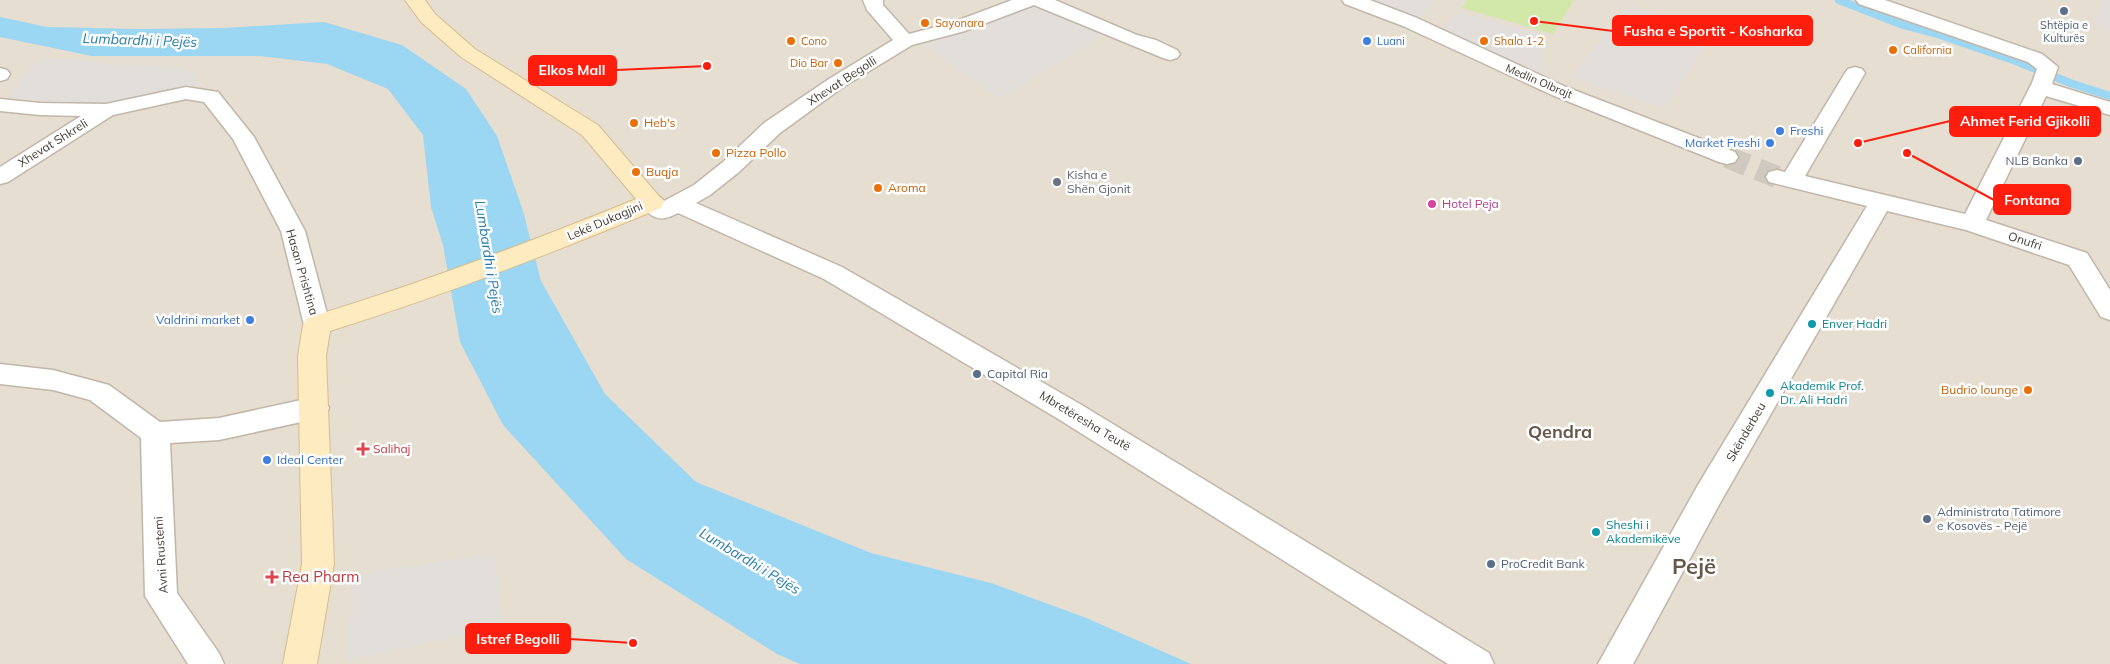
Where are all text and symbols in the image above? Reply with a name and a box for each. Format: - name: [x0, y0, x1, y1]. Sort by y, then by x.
- marker: Shtëpia e Kulturës: [2058, 5, 2070, 17]
- place label: Sayonara: [935, 16, 984, 30]
- callout: Fusha e Sportit - Kosharka: [1613, 16, 1812, 45]
- marker: Sayonara: [919, 17, 931, 29]
- place label: Shtëpia e Kulturës: [2040, 18, 2088, 45]
- text: Fusha e Sportit - Kosharka: [1623, 22, 1803, 40]
- water label: Lumbardhi i Pejës: [82, 29, 198, 51]
- place label: Cono: [801, 34, 827, 48]
- place label: Luani: [1377, 34, 1405, 48]
- place label: Shala 1-2: [1494, 34, 1544, 48]
- marker: Cono: [785, 35, 797, 47]
- marker: Luani: [1361, 35, 1373, 47]
- marker: Shala 1-2: [1478, 35, 1490, 47]
- place label: California: [1903, 43, 1952, 57]
- marker: California: [1887, 44, 1899, 56]
- street label: Xhevat Begolli: [804, 53, 879, 109]
- callout: Elkos Mall: [529, 56, 616, 85]
- place label: Dio Bar: [790, 56, 828, 70]
- marker: Dio Bar: [832, 57, 844, 69]
- text: Elkos Mall: [539, 61, 605, 79]
- street label: Medlin Olbrajt: [1503, 61, 1575, 101]
- callout: Ahmet Ferid Gjikolli: [1950, 107, 2100, 136]
- text: Ahmet Ferid Gjikolli: [1960, 112, 2090, 130]
- street label: Xhevat Shkreli: [15, 115, 90, 170]
- place label: Heb's: [644, 115, 676, 130]
- marker: Heb's: [628, 117, 640, 129]
- place label: Freshi: [1790, 123, 1823, 138]
- marker: Freshi: [1774, 125, 1786, 137]
- place label: Market Freshi: [1685, 135, 1760, 150]
- marker: Market Freshi: [1764, 137, 1776, 149]
- place label: Pizza Pollo: [726, 145, 787, 160]
- marker: Pizza Pollo: [710, 147, 722, 159]
- place label: NLB Banka: [2005, 153, 2068, 168]
- marker: NLB Banka: [2072, 155, 2084, 167]
- place label: Buqja: [646, 164, 678, 179]
- marker: Buqja: [630, 166, 642, 178]
- place label: Kisha e Shën Gjonit: [1067, 167, 1131, 196]
- marker: Kisha e Shën Gjonit: [1051, 176, 1063, 188]
- place label: Aroma: [888, 180, 926, 195]
- marker: Aroma: [872, 182, 884, 194]
- callout: Fontana: [1994, 185, 2070, 214]
- text: Fontana: [2004, 191, 2060, 209]
- place label: Hotel Peja: [1442, 196, 1499, 211]
- street label: Lekë Dukagjini: [565, 198, 645, 243]
- marker: Hotel Peja: [1426, 198, 1438, 210]
- water label: Lumbardhi i Pejës: [471, 199, 507, 315]
- street label: Hasan Prishtina: [283, 227, 322, 317]
- street label: Onufri: [2006, 228, 2044, 253]
- place label: Valdrini market: [156, 312, 240, 327]
- marker: Valdrini market: [244, 314, 256, 326]
- place label: Enver Hadri: [1822, 316, 1887, 331]
- marker: Enver Hadri: [1806, 318, 1818, 330]
- place label: Capital Ria: [987, 366, 1048, 381]
- marker: Capital Ria: [971, 368, 983, 380]
- place label: Akademik Prof. Dr. Ali Hadri: [1780, 378, 1864, 407]
- place label: Budrio lounge: [1941, 382, 2018, 397]
- marker: Budrio lounge: [2022, 384, 2034, 396]
- street label: Mbretëresha Teutë: [1037, 387, 1133, 454]
- marker: Akademik Prof. Dr. Ali Hadri: [1764, 387, 1776, 399]
- street label: Skënderbeu: [1723, 400, 1769, 464]
- district label: Qendra: [1528, 420, 1592, 443]
- place label: Salihaj: [373, 441, 411, 456]
- marker: Salihaj: [357, 443, 369, 455]
- place label: Ideal Center: [277, 452, 344, 467]
- marker: Ideal Center: [261, 454, 273, 466]
- place label: Administrata Tatimore e Kosovës - Pejë: [1937, 504, 2061, 533]
- marker: Administrata Tatimore e Kosovës - Pejë: [1921, 513, 1933, 525]
- street label: Avni Rrustemi: [150, 516, 171, 594]
- place label: Sheshi i Akademikëve: [1606, 517, 1681, 546]
- water label: Lumbardhi i Pejës: [696, 524, 804, 598]
- marker: Sheshi i Akademikëve: [1590, 526, 1602, 538]
- district label: Pejë: [1672, 552, 1716, 580]
- place label: ProCredit Bank: [1501, 556, 1586, 571]
- marker: ProCredit Bank: [1485, 558, 1497, 570]
- place label: Rea Pharm: [282, 567, 359, 586]
- marker: Rea Pharm: [266, 571, 278, 583]
- callout: Istref Begolli: [466, 624, 570, 653]
- text: Istref Begolli: [476, 630, 560, 648]

